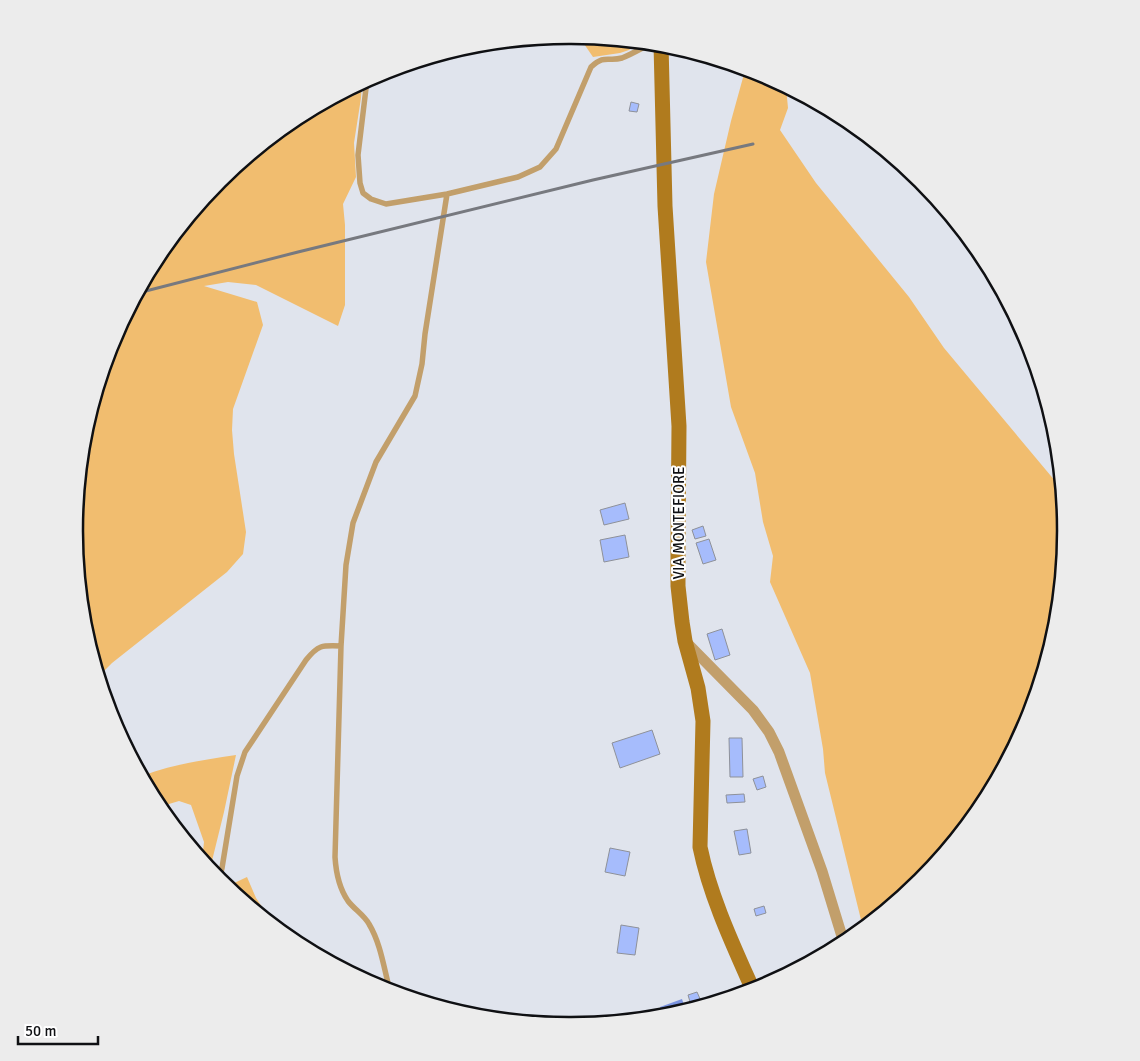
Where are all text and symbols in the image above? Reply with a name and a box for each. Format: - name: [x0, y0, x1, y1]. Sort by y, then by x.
- street label: VIA MONTEFIORE: [670, 466, 688, 580]
- scale bar: [18, 1014, 98, 1046]
- text: 50 m: [25, 1022, 56, 1040]

